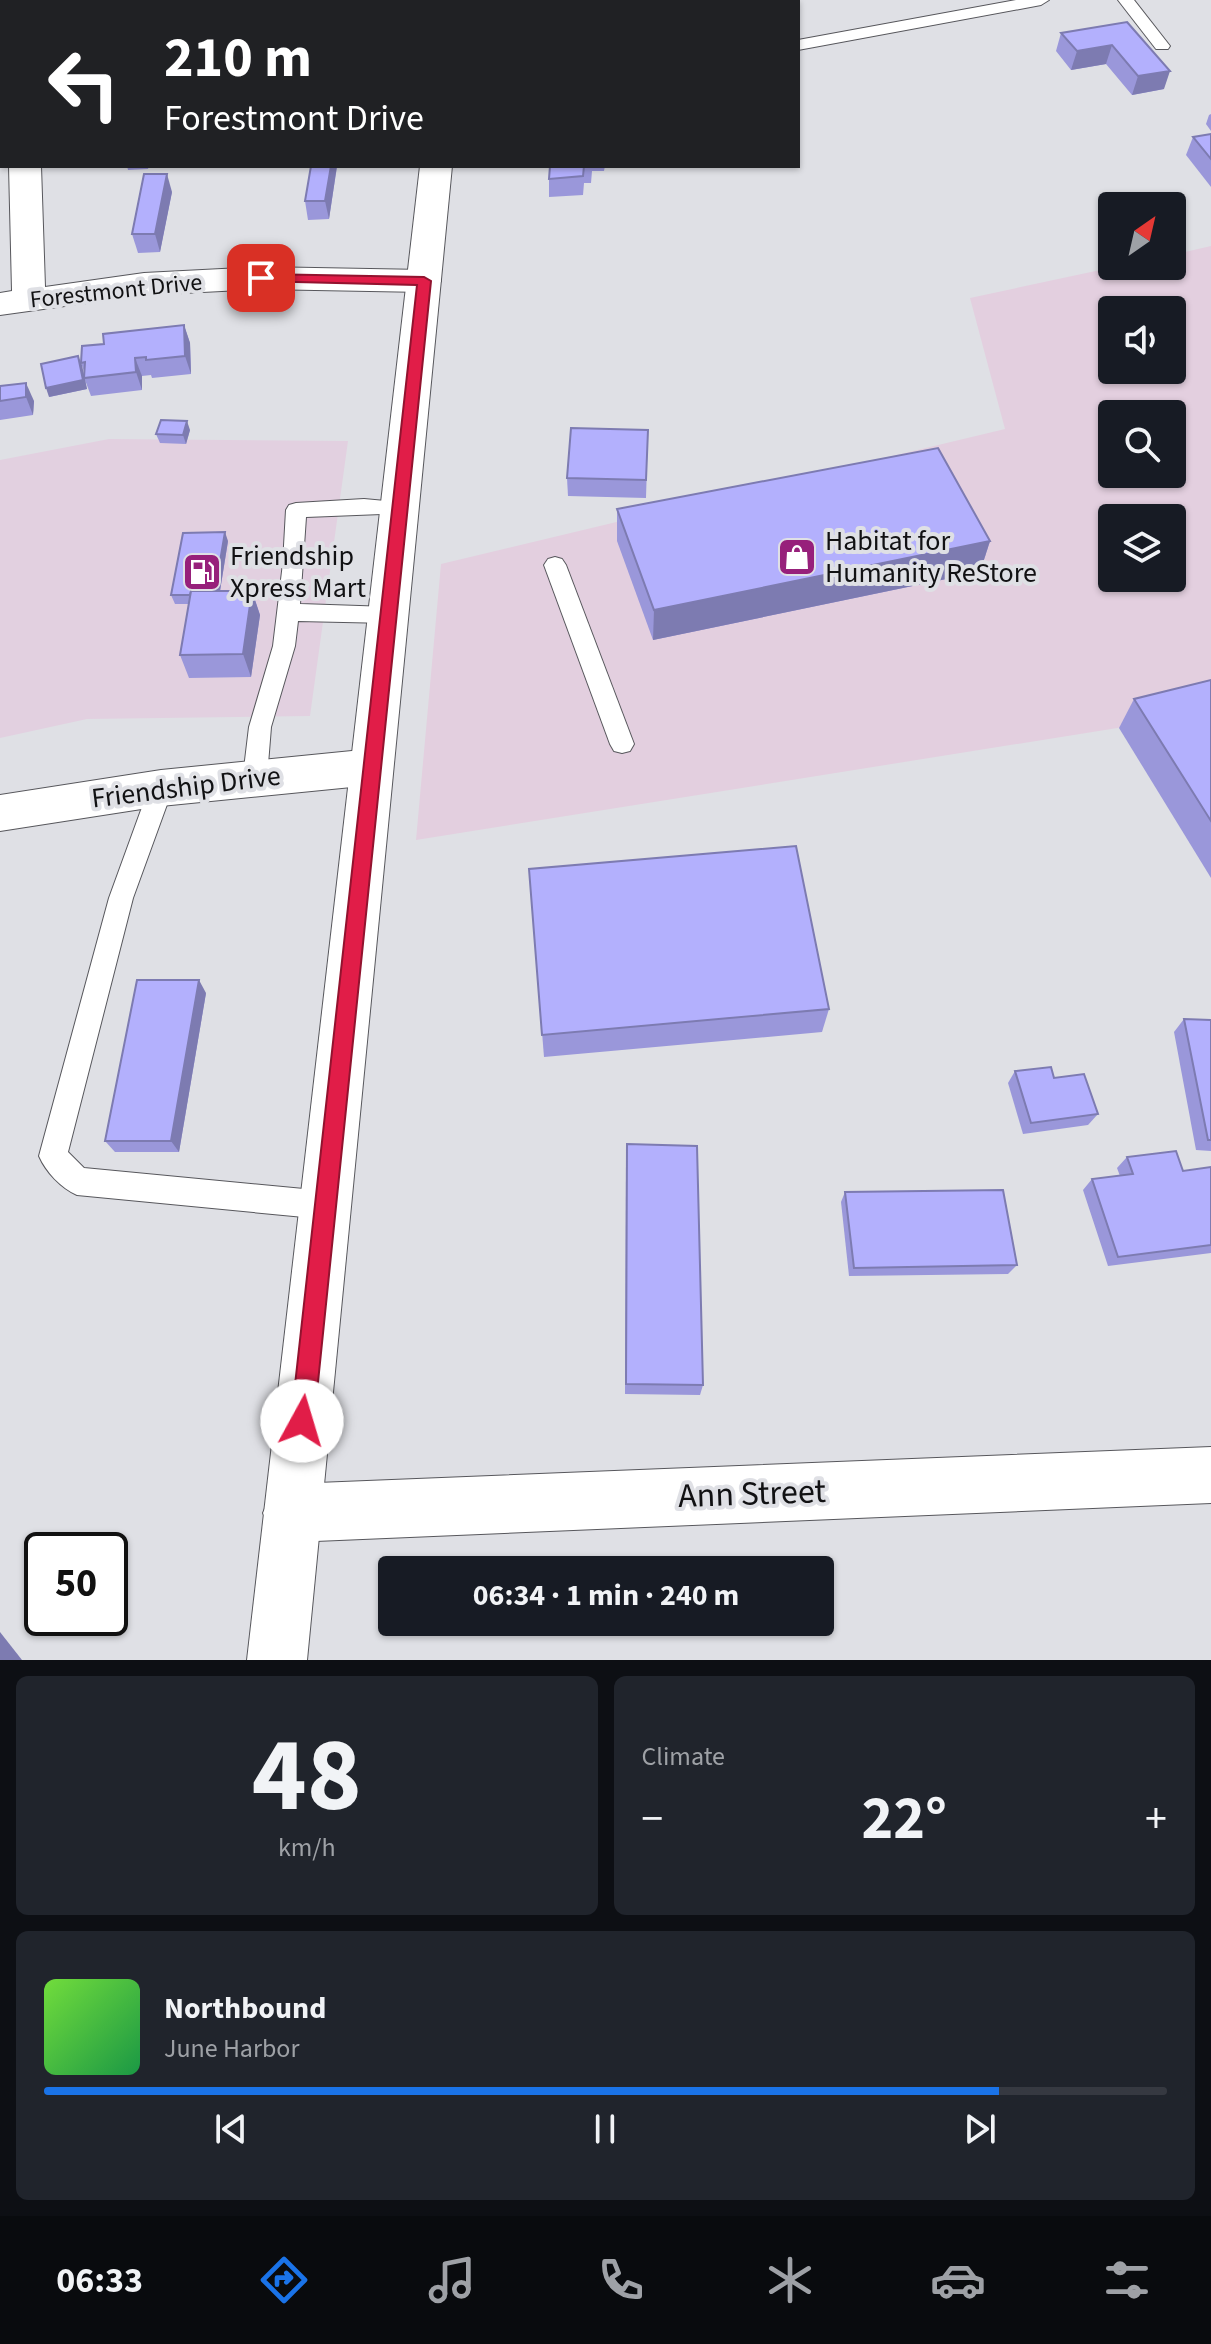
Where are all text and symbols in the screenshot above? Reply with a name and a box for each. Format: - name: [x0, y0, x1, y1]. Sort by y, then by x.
- text: 210 m: [164, 19, 312, 98]
- icon: left: [32, 32, 136, 136]
- text: Forestmont Drive: [164, 93, 424, 144]
- north arrow: [1098, 192, 1186, 280]
- map controls: [1098, 192, 1186, 592]
- pin: [227, 244, 295, 312]
- icon: arrive: [239, 256, 283, 300]
- street label: Forestmont Drive: [28, 265, 204, 317]
- button: sound: [1098, 296, 1186, 384]
- button: search: [1098, 400, 1186, 488]
- button: layers: [1098, 504, 1186, 592]
- place label: Habitat for Humanity ReStore: [825, 521, 1037, 593]
- place label: Friendship Xpress Mart: [230, 536, 366, 608]
- shop icon: Habitat for Humanity ReStore: [776, 536, 818, 578]
- fuel station icon: Friendship Xpress Mart: [181, 551, 223, 593]
- street label: Friendship Drive: [89, 756, 283, 818]
- position arrow: [260, 1379, 344, 1463]
- street label: Ann Street: [677, 1467, 827, 1521]
- speed limit sign: 50: [24, 1532, 128, 1636]
- text: 06:34 · 1 min · 240 m: [473, 1574, 739, 1617]
- text: 48: [252, 1703, 362, 1851]
- text: Climate: [642, 1738, 725, 1775]
- text: 22°: [862, 1777, 947, 1862]
- text: −: [642, 1788, 663, 1851]
- text: +: [1145, 1788, 1167, 1851]
- text: km/h: [278, 1829, 336, 1866]
- text: Northbound: [164, 1987, 326, 2030]
- text: June Harbor: [164, 2030, 300, 2067]
- icon: previous: [209, 2107, 253, 2151]
- icon: pause: [583, 2107, 627, 2151]
- icon: next: [958, 2107, 1002, 2151]
- icon: directions: [256, 2252, 312, 2308]
- icon: music: [424, 2252, 480, 2308]
- icon: phone: [593, 2252, 649, 2308]
- icon: climate: [762, 2252, 818, 2308]
- icon: car: [930, 2252, 986, 2308]
- icon: filters: [1099, 2252, 1155, 2308]
- text: 06:33: [56, 2255, 143, 2306]

